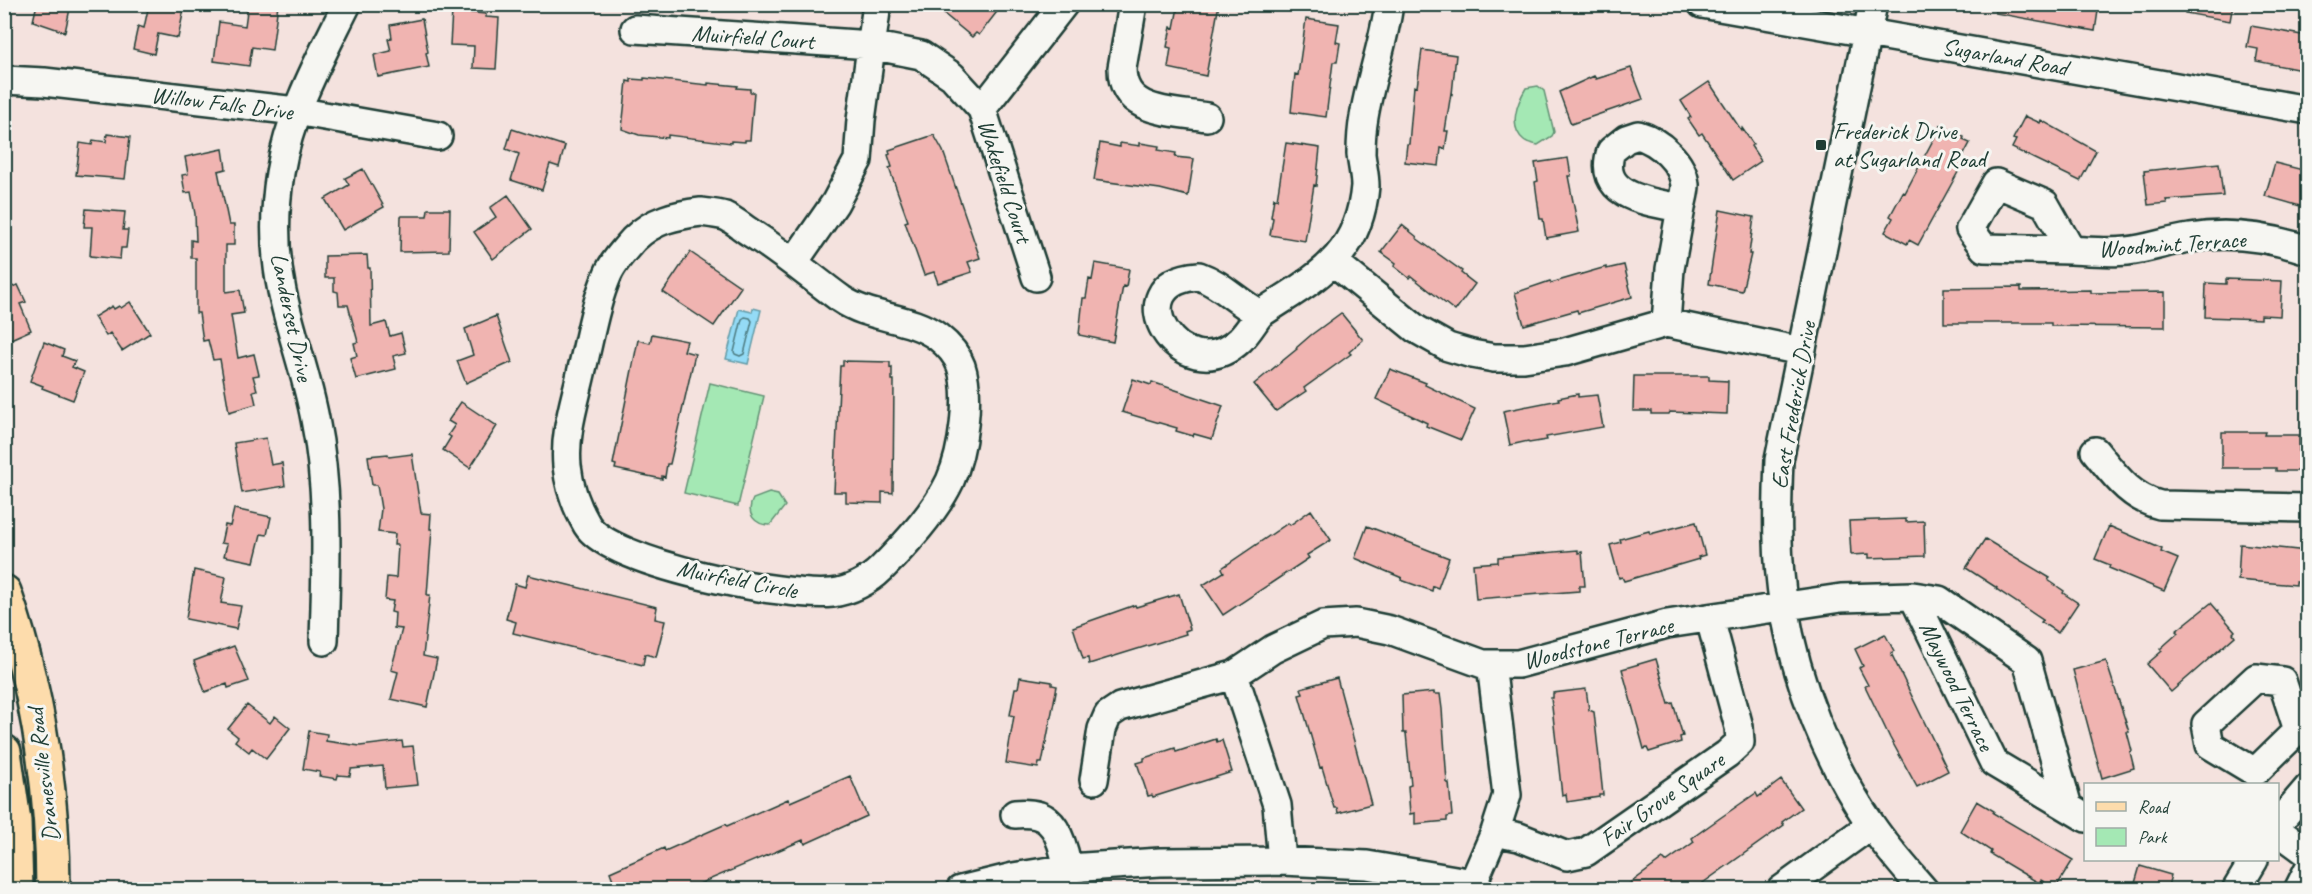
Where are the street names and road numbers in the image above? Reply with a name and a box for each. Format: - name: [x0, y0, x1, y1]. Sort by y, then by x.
- street label: Muirfield Court: [691, 18, 817, 56]
- street label: Sugarland Road: [1940, 31, 2074, 83]
- street label: Willow Falls Drive: [150, 79, 297, 127]
- street label: Wakefield Court: [971, 116, 1040, 248]
- street label: Woodmint Terrace: [2098, 224, 2249, 264]
- street label: Landerset Drive: [264, 250, 321, 386]
- street label: East Frederick Drive: [1764, 317, 1823, 491]
- street label: Muirfield Circle: [674, 553, 802, 606]
- street label: Woodstone Terrace: [1520, 609, 1678, 676]
- street label: Maywood Terrace: [1913, 616, 2002, 758]
- street label: Dranesville Road: [19, 703, 66, 844]
- street label: Fair Grove Square: [1594, 744, 1732, 853]

